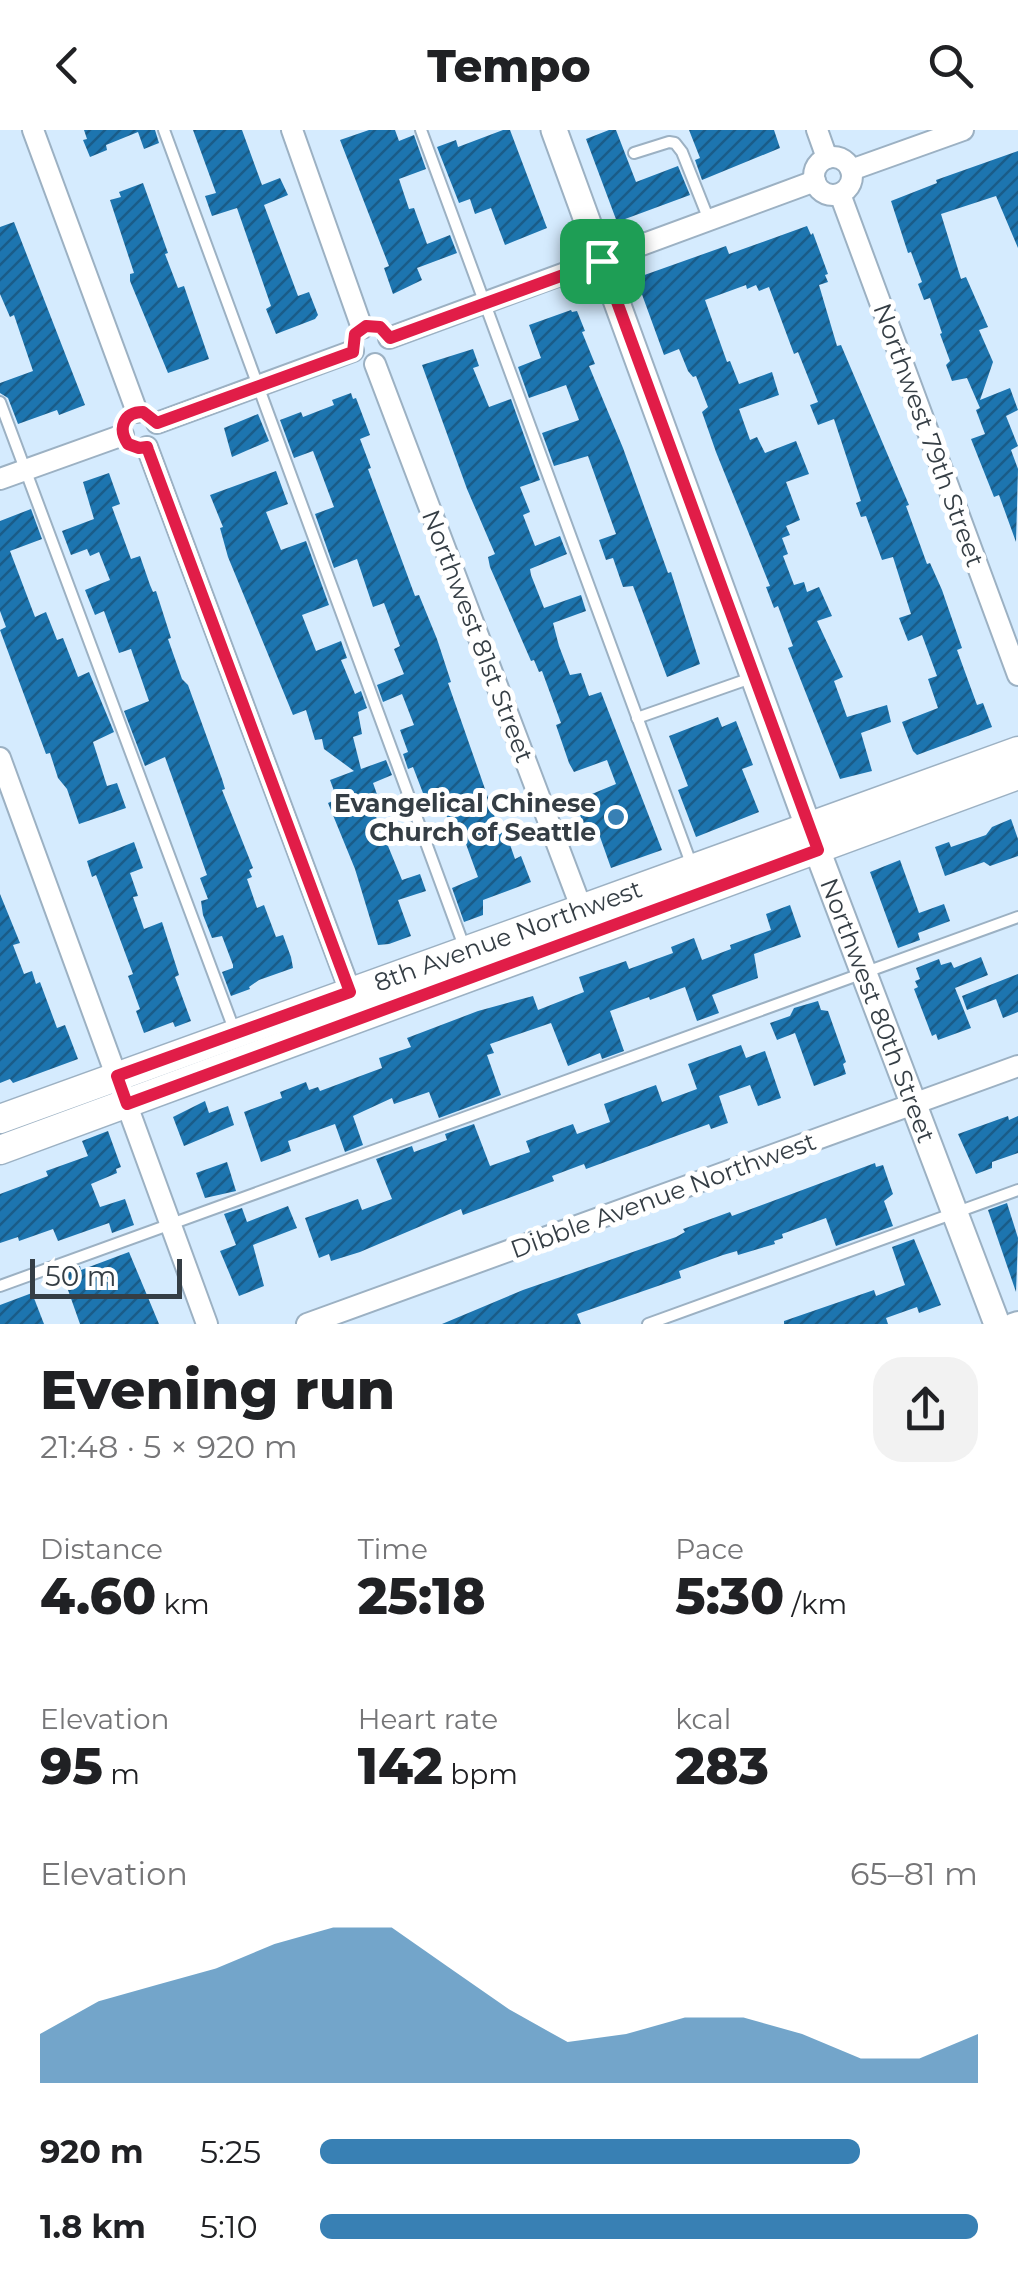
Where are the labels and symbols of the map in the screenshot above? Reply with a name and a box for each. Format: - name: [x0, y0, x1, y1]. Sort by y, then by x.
- pin: [560, 219, 645, 304]
- street label: Northwest 79th Street: [867, 299, 991, 571]
- street label: Northwest 81st Street: [416, 505, 540, 767]
- place label: Evangelical Chinese Church of Seattle: [334, 788, 596, 847]
- marker: Evangelical Chinese Church of Seattle: [605, 806, 627, 828]
- street label: 8th Avenue Northwest: [370, 873, 646, 998]
- street label: Northwest 80th Street: [814, 874, 942, 1147]
- street label: Dibble Avenue Northwest: [506, 1126, 820, 1264]
- scale bar: [30, 1254, 182, 1298]

